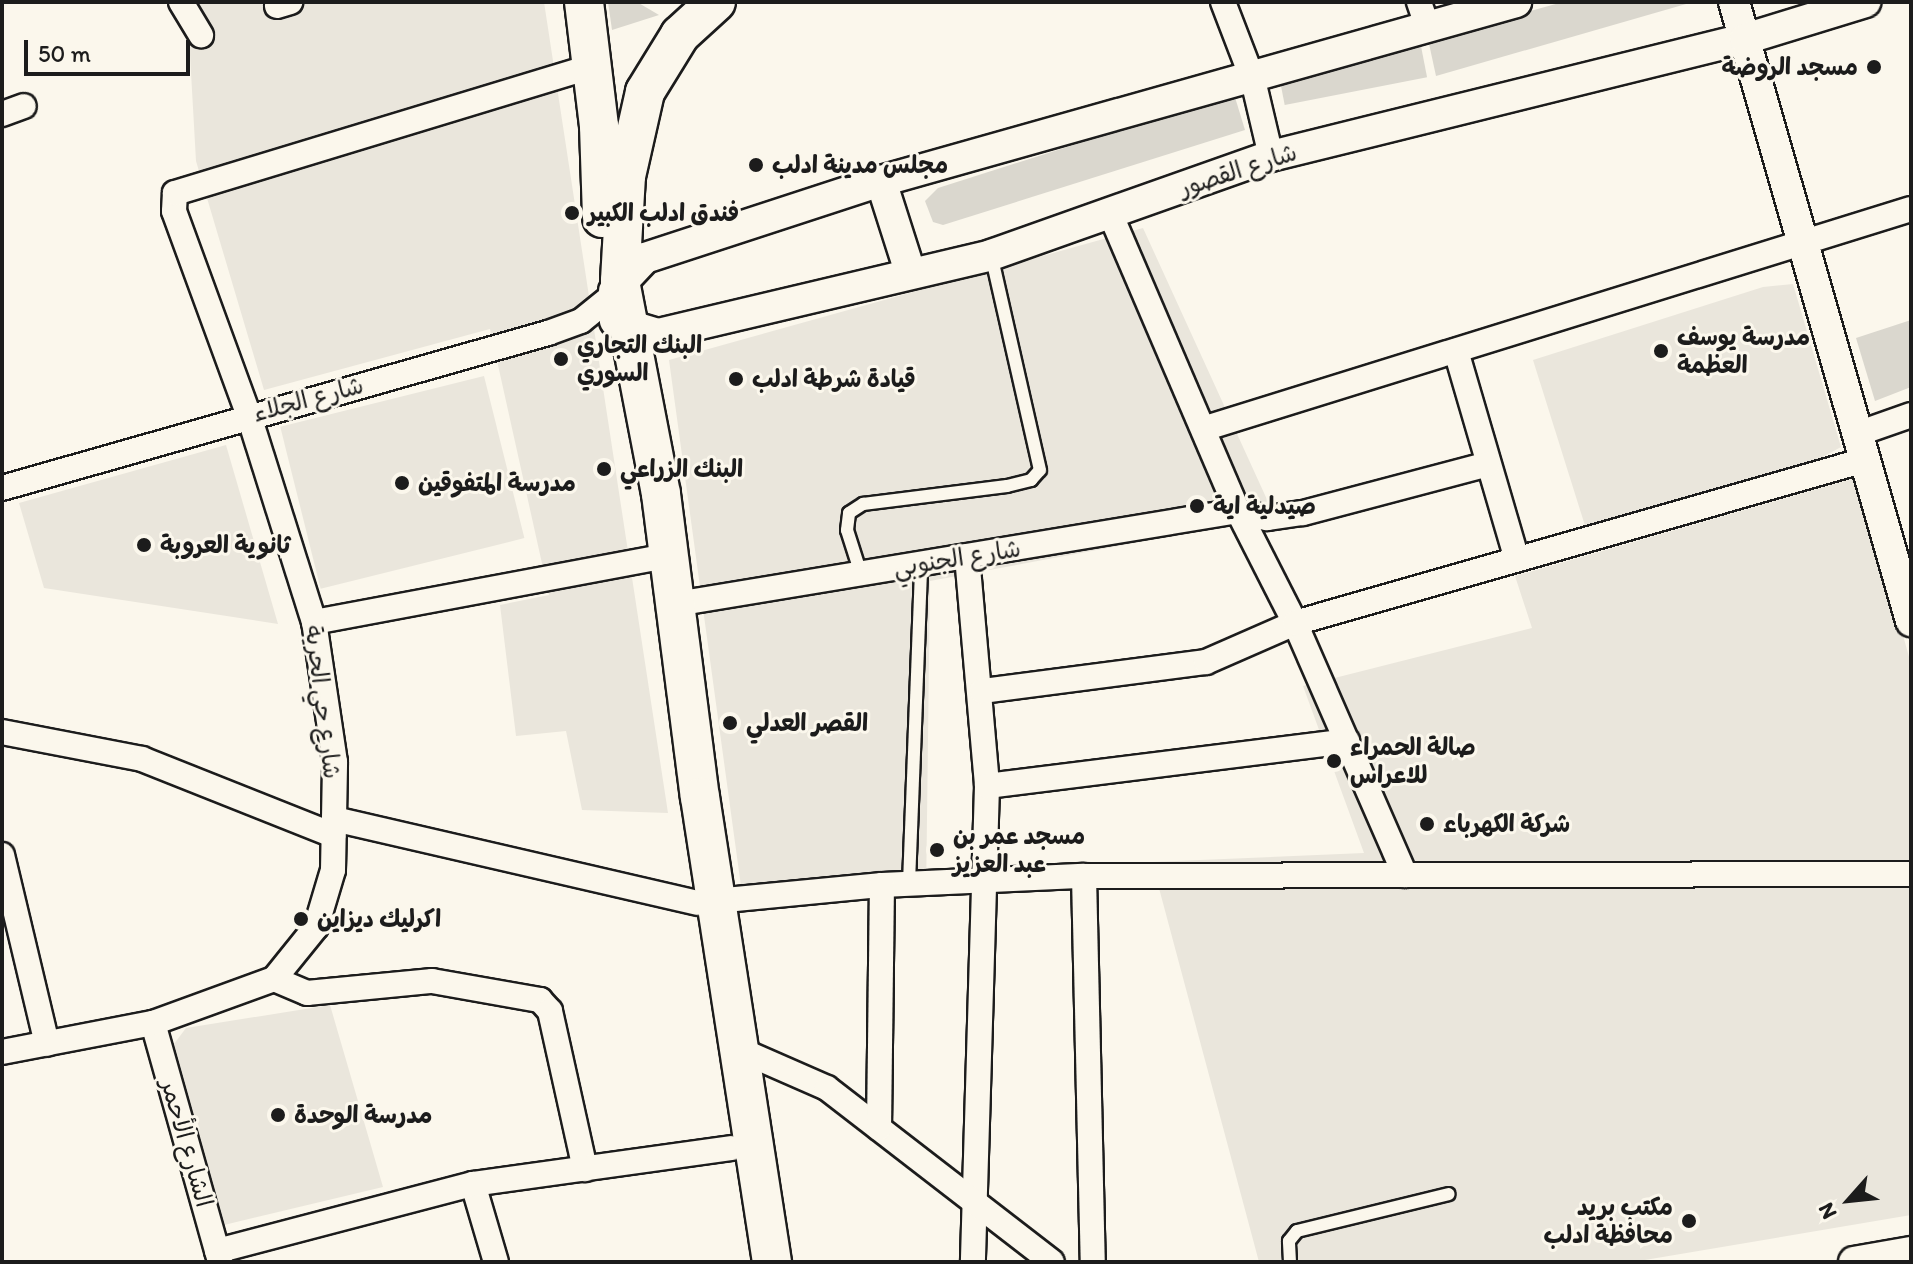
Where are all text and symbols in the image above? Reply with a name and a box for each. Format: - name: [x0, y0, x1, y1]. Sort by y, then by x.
- scale bar: [28, 24, 194, 74]
- text: 50 m: [38, 39, 91, 68]
- place label: مسجد الروضة: [1721, 53, 1858, 81]
- marker: مسجد الروضة: [1865, 58, 1883, 76]
- street label: شارع القصور: [1176, 137, 1300, 203]
- place label: مجلس مدينة ادلب: [772, 151, 948, 179]
- marker: مجلس مدينة ادلب: [747, 156, 765, 174]
- place label: فندق ادلب الكبير: [588, 199, 739, 227]
- marker: فندق ادلب الكبير: [563, 204, 581, 222]
- place label: مدرسة يوسف العظمة: [1677, 323, 1810, 379]
- place label: البنك التجاري السوري: [577, 331, 702, 387]
- marker: مدرسة يوسف العظمة: [1652, 342, 1670, 360]
- marker: البنك التجاري السوري: [552, 350, 570, 368]
- place label: قيادة شرطة ادلب: [752, 365, 916, 393]
- street label: شارع الجلاء: [250, 370, 366, 428]
- marker: قيادة شرطة ادلب: [727, 370, 745, 388]
- place label: البنك الزراعي: [620, 455, 743, 483]
- marker: البنك الزراعي: [595, 460, 613, 478]
- place label: مدرسة المتفوقين: [418, 469, 576, 497]
- marker: مدرسة المتفوقين: [393, 474, 411, 492]
- place label: صيدلية اية: [1213, 492, 1316, 520]
- marker: صيدلية اية: [1188, 497, 1206, 515]
- place label: ثانوية العروبة: [160, 531, 290, 559]
- street label: شارع الجنوبي: [891, 534, 1023, 582]
- marker: ثانوية العروبة: [135, 536, 153, 554]
- street label: شارع حي الحرية: [299, 624, 347, 780]
- place label: القصر العدلي: [746, 709, 868, 737]
- marker: القصر العدلي: [721, 714, 739, 732]
- place label: صالة الحمراء للاعراس: [1350, 733, 1476, 789]
- marker: صالة الحمراء للاعراس: [1325, 752, 1343, 770]
- place label: شركة الكهرباء: [1443, 810, 1570, 838]
- marker: شركة الكهرباء: [1418, 815, 1436, 833]
- place label: مسجد عمر بن عبد العزيز: [953, 822, 1085, 878]
- marker: مسجد عمر بن عبد العزيز: [928, 841, 946, 859]
- place label: اكرليك ديزاين: [317, 905, 441, 933]
- marker: اكرليك ديزاين: [292, 910, 310, 928]
- street label: الشارع الأحمر: [155, 1076, 219, 1210]
- place label: مدرسة الوحدة: [294, 1101, 432, 1129]
- marker: مدرسة الوحدة: [269, 1106, 287, 1124]
- north arrow: [1809, 1160, 1889, 1240]
- place label: مكتب بريد محافظة ادلب: [1544, 1193, 1673, 1249]
- text: N: [1812, 1198, 1843, 1224]
- marker: مكتب بريد محافظة ادلب: [1680, 1212, 1698, 1230]

